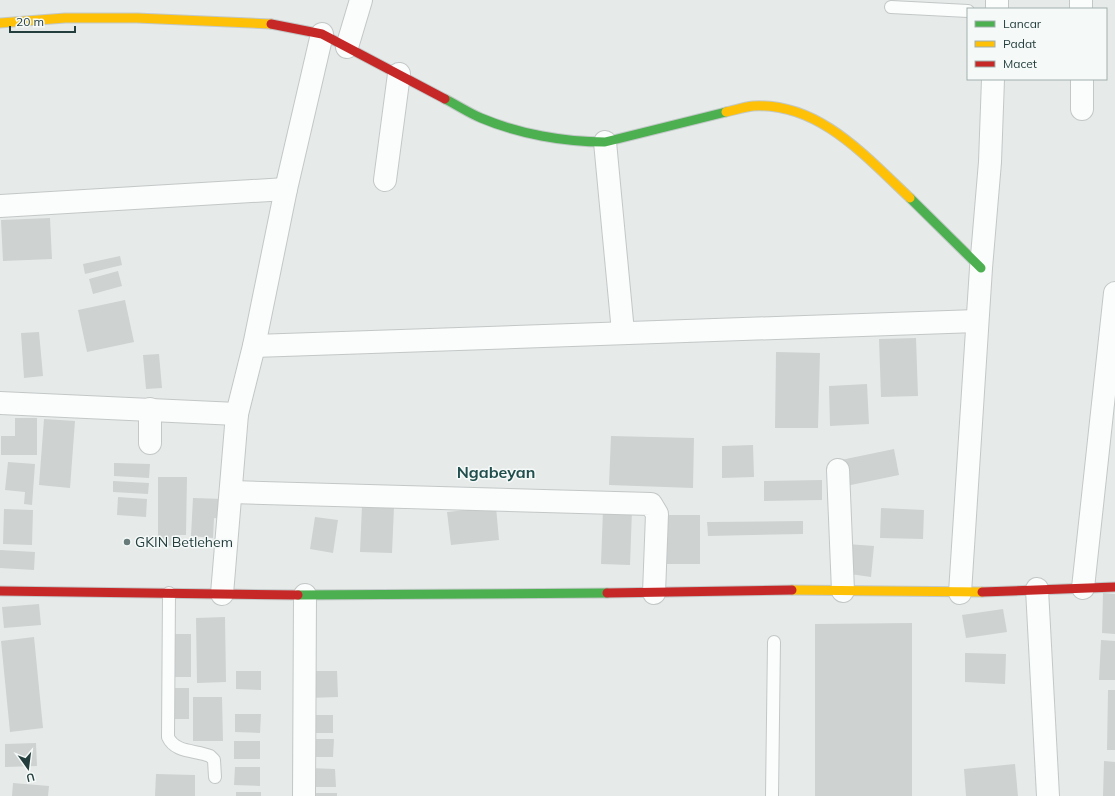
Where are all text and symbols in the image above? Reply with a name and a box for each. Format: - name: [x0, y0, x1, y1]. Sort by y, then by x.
- scale bar: [10, 8, 75, 34]
- legend: [967, 8, 1107, 80]
- text: 20 m: [16, 14, 44, 29]
- text: Lancar: [1003, 16, 1042, 31]
- text: Padat: [1003, 36, 1036, 51]
- text: Macet: [1003, 56, 1037, 71]
- district label: Ngabeyan: [457, 462, 535, 482]
- place label: GKIN Betlehem: [135, 533, 233, 551]
- marker: GKIN Betlehem: [122, 537, 132, 547]
- north arrow: [8, 748, 48, 788]
- text: U: [25, 770, 36, 785]

